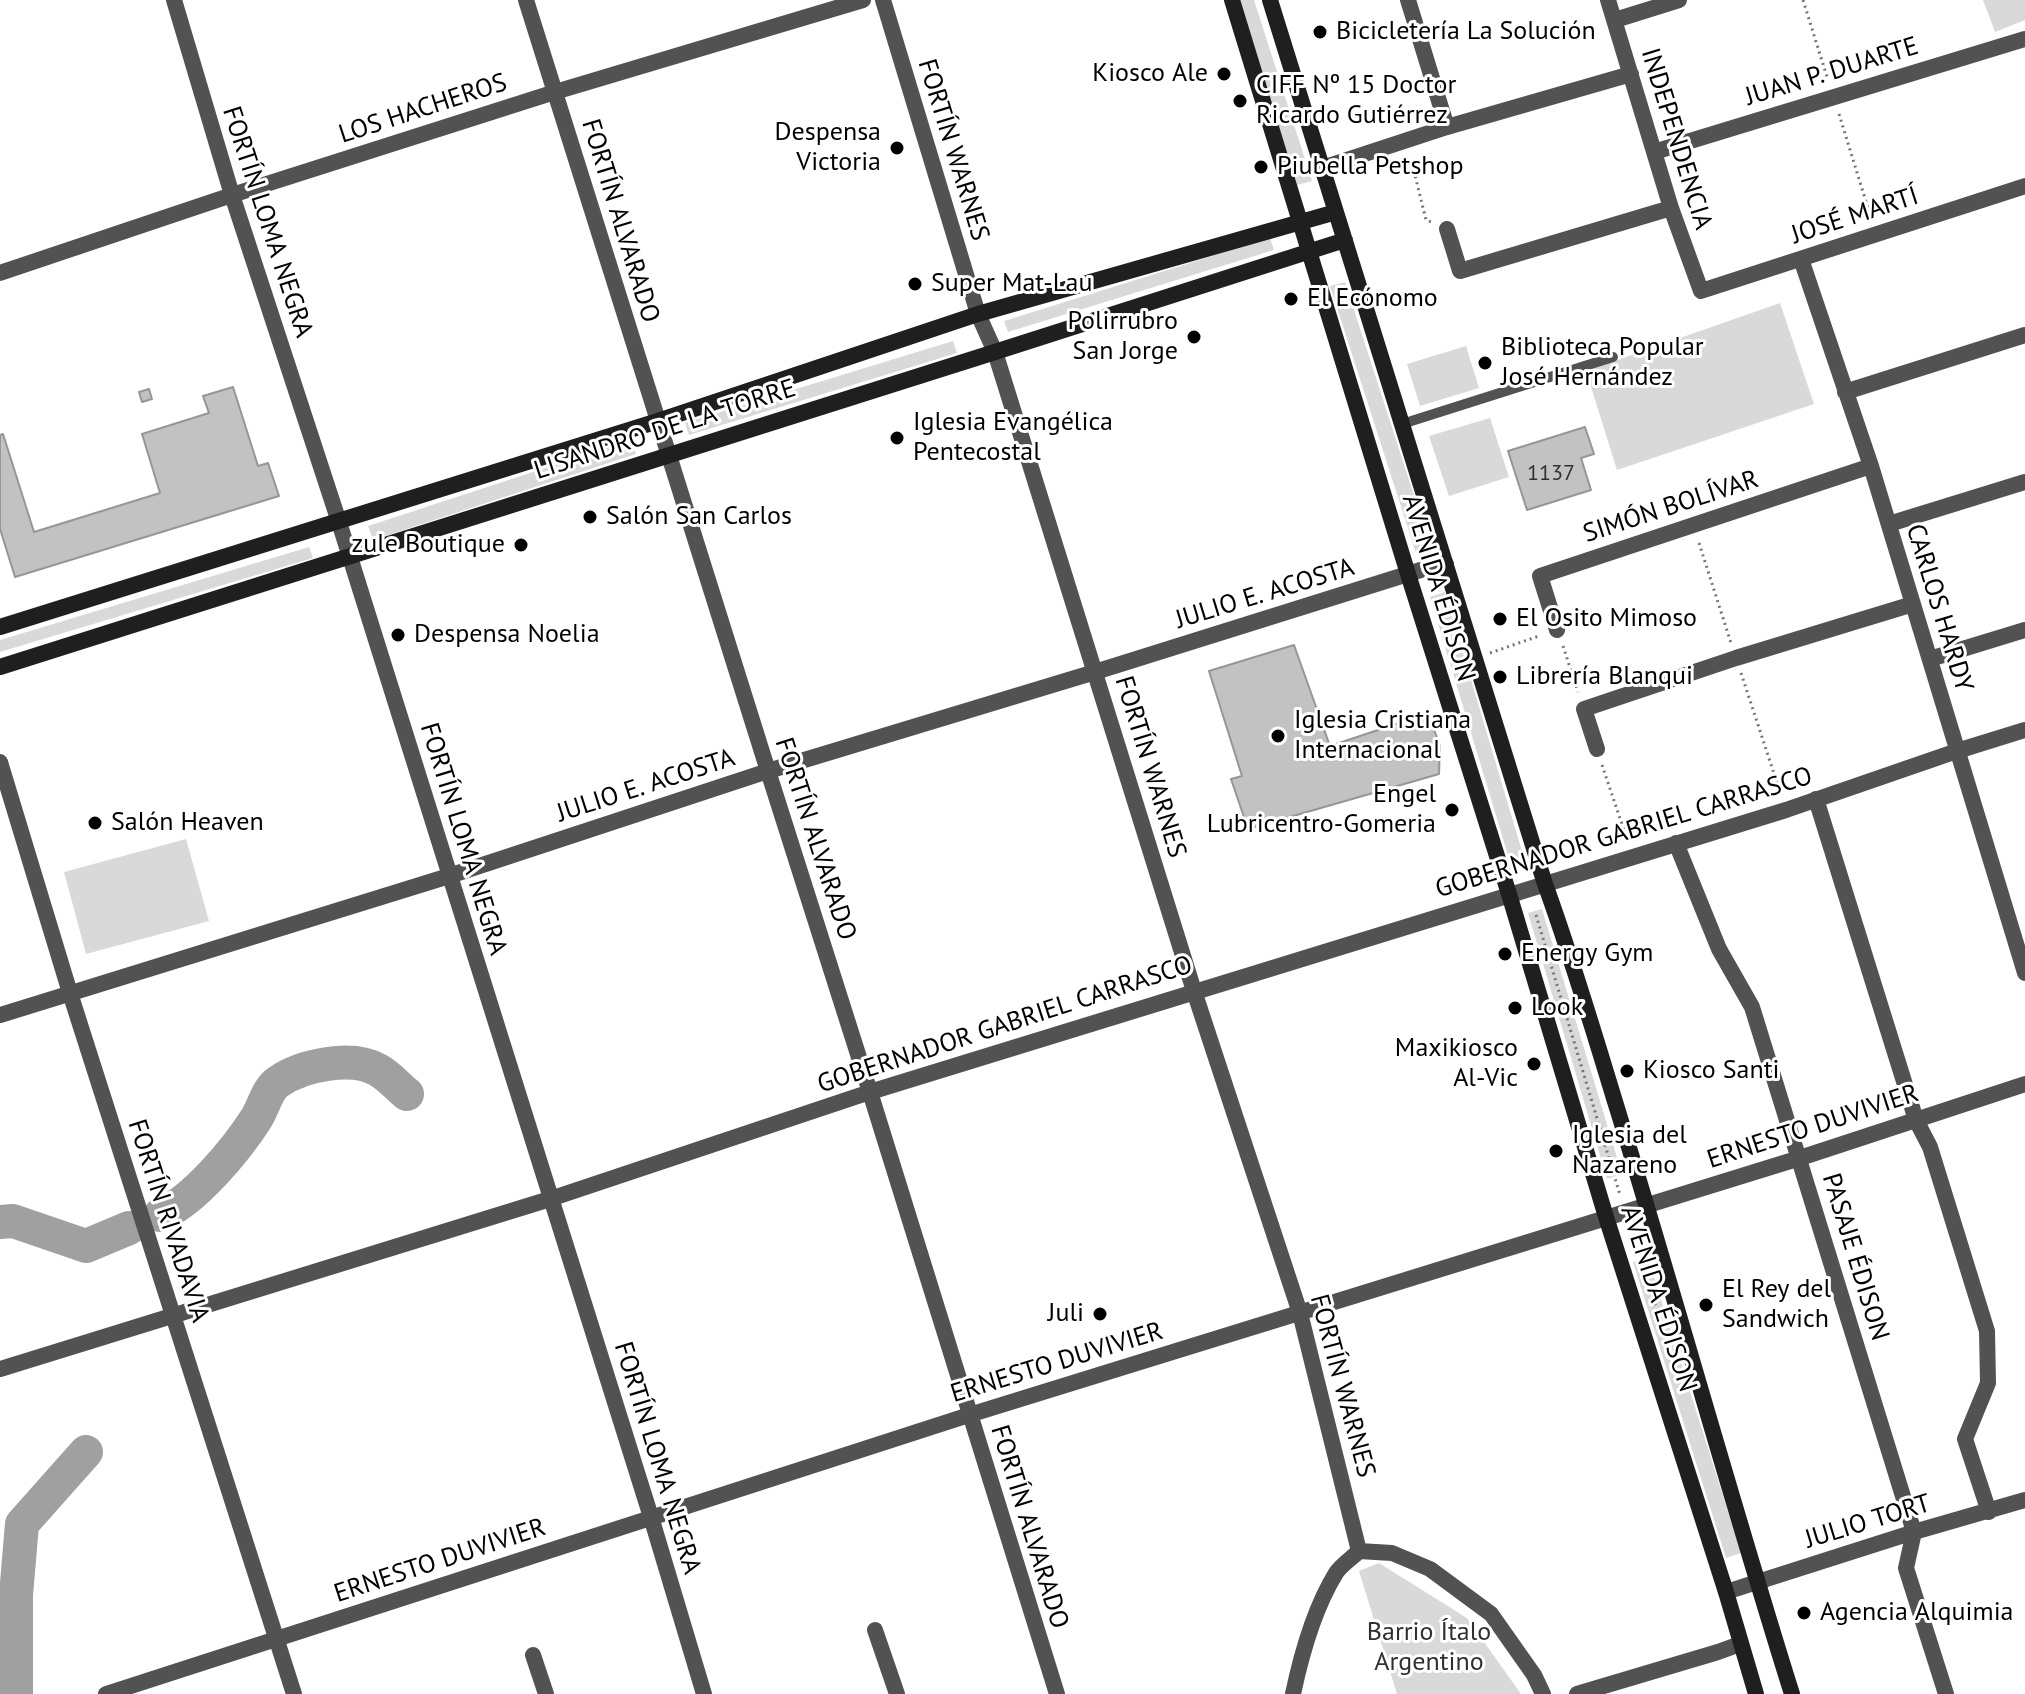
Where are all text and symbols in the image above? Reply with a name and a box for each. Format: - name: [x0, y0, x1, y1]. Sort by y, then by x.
- place label: Bicicletería La Solución: [1336, 16, 1596, 48]
- marker: Bicicletería La Solución: [1311, 23, 1329, 41]
- street label: JUAN P. DUARTE: [1742, 31, 1922, 113]
- street label: INDEPENDENCIA: [1634, 45, 1718, 233]
- street label: FORTÍN WARNES: [911, 55, 995, 245]
- place label: Kiosco Ale: [1092, 58, 1208, 90]
- marker: Kiosco Ale: [1215, 65, 1233, 83]
- street label: LOS HACHEROS: [335, 67, 511, 151]
- place label: CIFF Nº 15 Doctor Ricardo Gutiérrez: [1256, 70, 1456, 132]
- marker: CIFF Nº 15 Doctor Ricardo Gutiérrez: [1231, 92, 1249, 110]
- street label: FORTÍN LOMA NEGRA: [215, 103, 319, 341]
- street label: FORTÍN ALVARADO: [574, 116, 666, 326]
- place label: Despensa Victoria: [775, 117, 881, 178]
- marker: Despensa Victoria: [888, 139, 906, 157]
- place label: Piubella Petshop: [1277, 151, 1464, 183]
- marker: Piubella Petshop: [1252, 158, 1270, 176]
- street label: JOSÉ MARTÍ: [1788, 181, 1922, 251]
- place label: Super Mat-Lau: [931, 268, 1093, 300]
- marker: Super Mat-Lau: [906, 275, 924, 293]
- place label: El Ecónomo: [1307, 283, 1438, 315]
- marker: El Ecónomo: [1282, 290, 1300, 308]
- place label: Polirrubro San Jorge: [1067, 306, 1178, 368]
- marker: Polirrubro San Jorge: [1185, 328, 1203, 346]
- place label: Biblioteca Popular José Hernández: [1501, 332, 1704, 394]
- marker: Biblioteca Popular José Hernández: [1476, 354, 1494, 372]
- street label: LISANDRO DE LA TORRE: [530, 373, 800, 487]
- place label: Iglesia Evangélica Pentecostal: [913, 407, 1113, 468]
- marker: Iglesia Evangélica Pentecostal: [888, 429, 906, 447]
- house number: 1137: [1527, 461, 1575, 487]
- street label: SIMÓN BOLÍVAR: [1579, 464, 1763, 550]
- street label: AVENIDA ÉDISON: [1395, 491, 1481, 685]
- place label: Salón San Carlos: [606, 501, 792, 533]
- marker: Salón San Carlos: [581, 508, 599, 526]
- street label: CARLOS HARDY: [1899, 520, 1979, 696]
- place label: zule Boutique: [352, 529, 505, 561]
- marker: zule Boutique: [512, 536, 530, 554]
- street label: JULIO E. ACOSTA: [1172, 552, 1358, 636]
- place label: El Osito Mimoso: [1516, 603, 1697, 635]
- marker: El Osito Mimoso: [1491, 610, 1509, 628]
- place label: Despensa Noelia: [414, 619, 600, 651]
- marker: Despensa Noelia: [389, 626, 407, 644]
- place label: Librería Blanqui: [1516, 661, 1693, 693]
- marker: Librería Blanqui: [1491, 668, 1509, 686]
- street label: FORTÍN WARNES: [1108, 672, 1192, 862]
- place label: Iglesia Cristiana Internacional: [1294, 705, 1471, 766]
- street label: FORTÍN LOMA NEGRA: [413, 719, 513, 959]
- marker: Iglesia Cristiana Internacional: [1269, 727, 1287, 745]
- street label: FORTÍN ALVARADO: [768, 734, 862, 944]
- street label: JULIO E. ACOSTA: [553, 743, 739, 829]
- street label: GOBERNADOR GABRIEL CARRASCO: [1432, 761, 1816, 905]
- place label: Engel Lubricentro-Gomeria: [1207, 779, 1436, 840]
- marker: Engel Lubricentro-Gomeria: [1443, 801, 1461, 819]
- place label: Salón Heaven: [111, 807, 264, 839]
- marker: Salón Heaven: [86, 814, 104, 832]
- place label: Energy Gym: [1521, 938, 1653, 970]
- marker: Energy Gym: [1496, 945, 1514, 963]
- street label: GOBERNADOR GABRIEL CARRASCO: [814, 950, 1196, 1100]
- place label: Look: [1531, 992, 1583, 1024]
- marker: Look: [1506, 999, 1524, 1017]
- place label: Maxikiosco Al-Vic: [1395, 1033, 1518, 1094]
- marker: Maxikiosco Al-Vic: [1525, 1055, 1543, 1073]
- place label: Kiosco Santi: [1643, 1055, 1779, 1087]
- marker: Kiosco Santi: [1618, 1062, 1636, 1080]
- street label: ERNESTO DUVIVIER: [1703, 1078, 1923, 1176]
- street label: FORTÍN RIVADAVIA: [121, 1116, 215, 1326]
- place label: Iglesia del Nazareno: [1572, 1120, 1687, 1182]
- marker: Iglesia del Nazareno: [1547, 1142, 1565, 1160]
- street label: PASAJE ÉDISON: [1815, 1170, 1895, 1344]
- street label: AVENIDA ÉDISON: [1613, 1202, 1703, 1396]
- place label: El Rey del Sandwich: [1722, 1274, 1831, 1336]
- street label: FORTÍN WARNES: [1303, 1291, 1381, 1481]
- marker: El Rey del Sandwich: [1697, 1296, 1715, 1314]
- place label: Juli: [1048, 1298, 1084, 1330]
- marker: Juli: [1091, 1305, 1109, 1323]
- street label: ERNESTO DUVIVIER: [947, 1316, 1167, 1410]
- street label: FORTÍN LOMA NEGRA: [607, 1338, 707, 1578]
- street label: FORTÍN ALVARADO: [983, 1422, 1075, 1632]
- street label: JULIO TORT: [1802, 1488, 1934, 1556]
- street label: ERNESTO DUVIVIER: [330, 1512, 550, 1610]
- place label: Agencia Alquimia: [1820, 1597, 2014, 1629]
- marker: Agencia Alquimia: [1795, 1604, 1813, 1622]
- park label: Barrio Ítalo Argentino: [1367, 1617, 1491, 1678]

